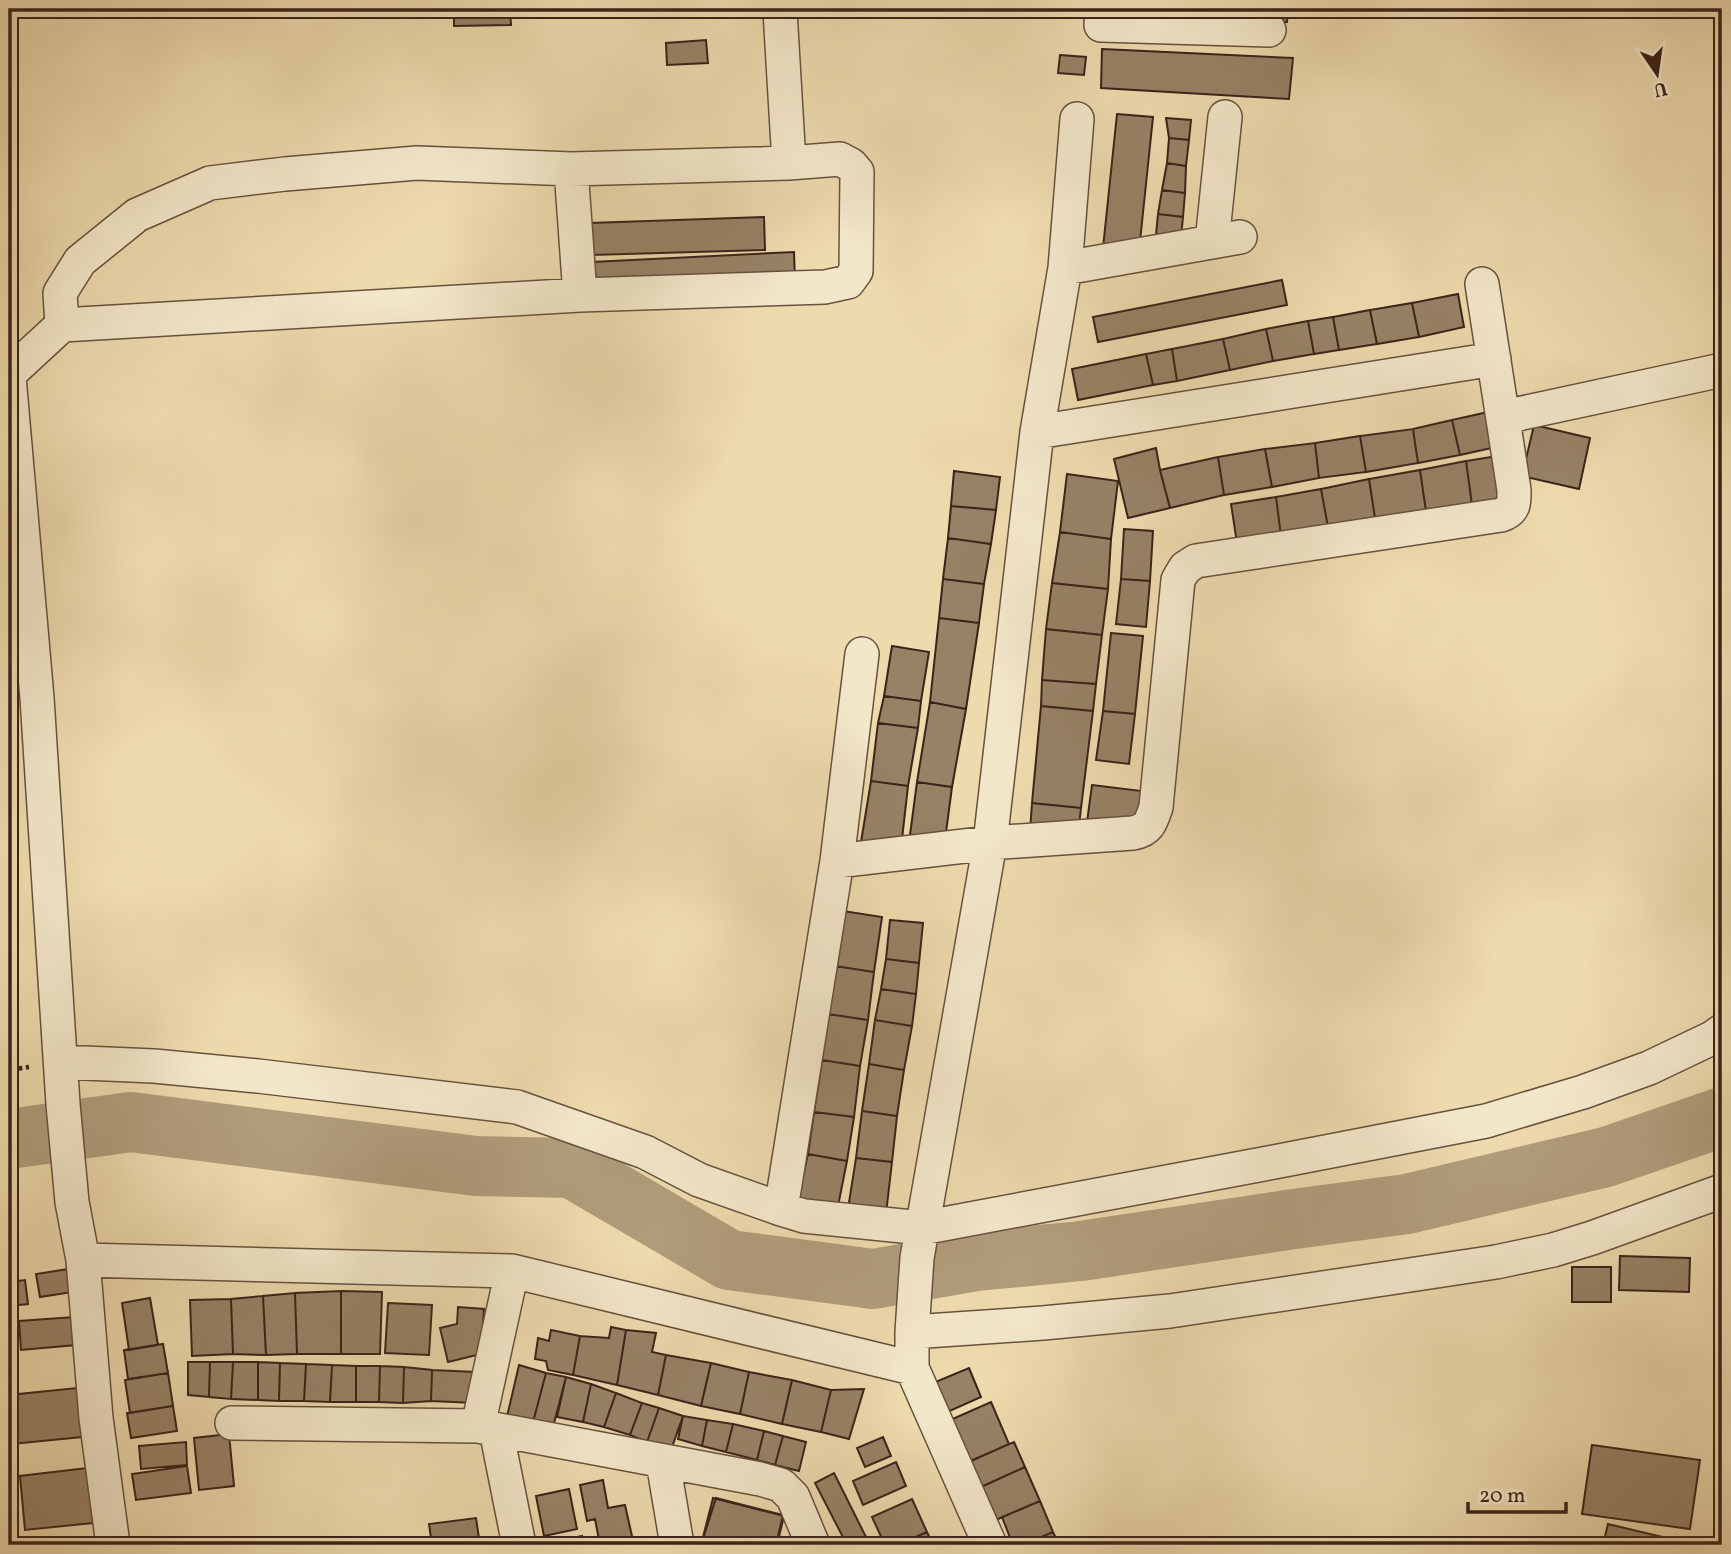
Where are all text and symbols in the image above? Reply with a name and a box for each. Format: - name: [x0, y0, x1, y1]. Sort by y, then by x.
- north arrow: [1622, 38, 1692, 108]
- text: U: [1651, 74, 1670, 103]
- scale bar: [1468, 1470, 1566, 1514]
- text: 20 m: [1479, 1482, 1525, 1511]

